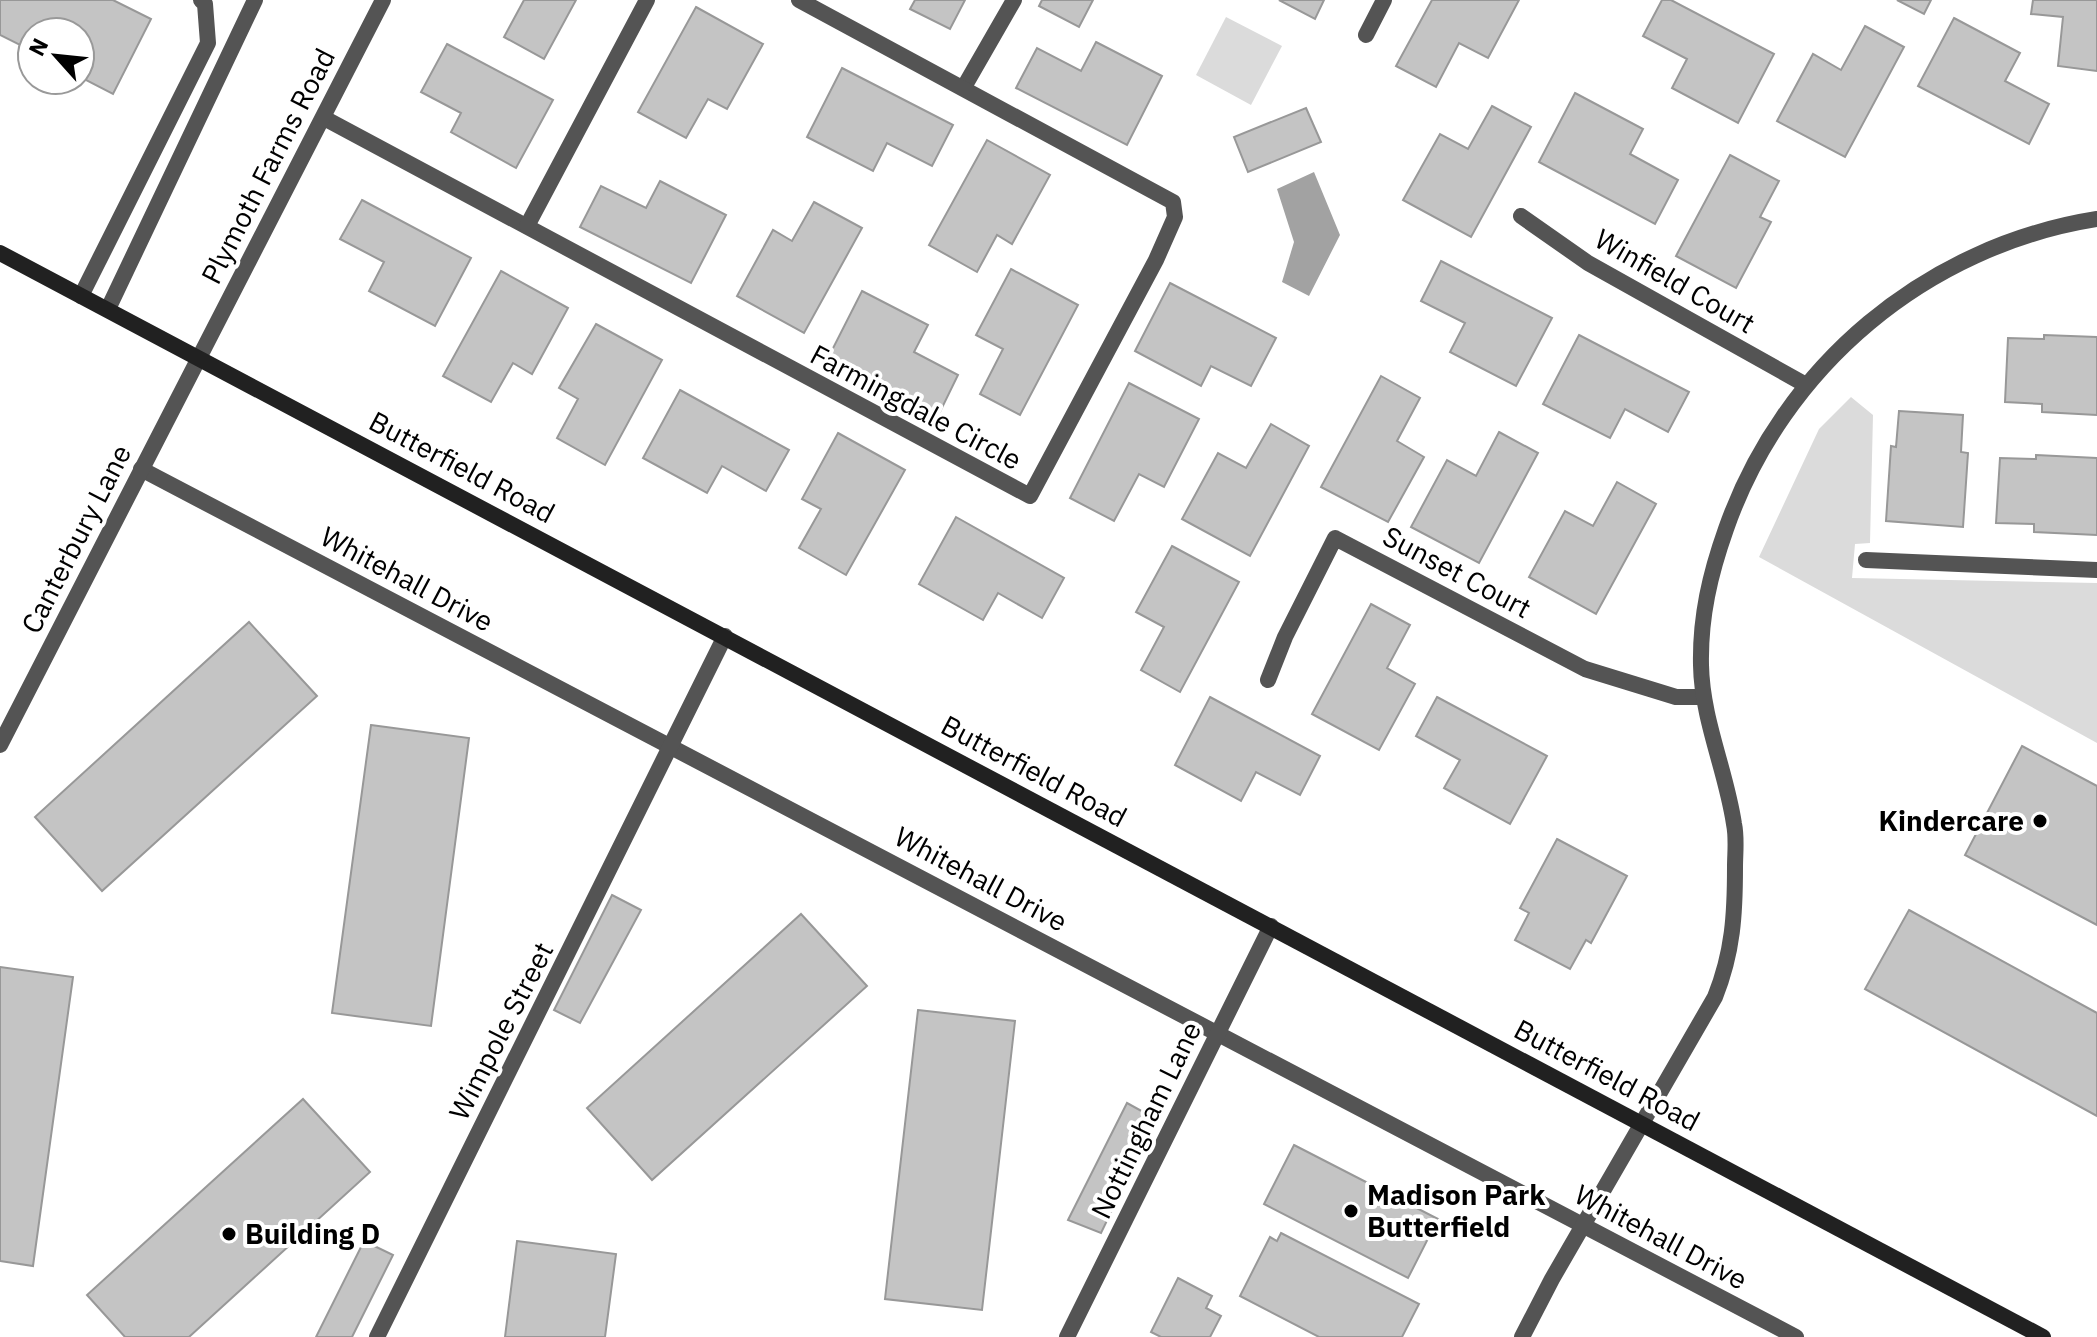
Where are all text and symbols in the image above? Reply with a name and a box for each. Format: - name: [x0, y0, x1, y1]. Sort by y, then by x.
- north arrow: [16, 16, 96, 96]
- text: N: [21, 33, 54, 60]
- street label: Plymoth Farms Road: [192, 42, 343, 290]
- street label: Winfield Court: [1589, 220, 1762, 341]
- street label: Farmingdale Circle: [804, 335, 1028, 478]
- street label: Butterfield Road: [363, 402, 562, 531]
- street label: Canterbury Lane: [12, 438, 139, 639]
- street label: Sunset Court: [1377, 517, 1538, 626]
- street label: Whitehall Drive: [314, 518, 500, 640]
- street label: Butterfield Road: [935, 706, 1134, 835]
- place label: Kindercare: [1879, 802, 2024, 839]
- marker: Kindercare: [2031, 812, 2049, 830]
- street label: Whitehall Drive: [888, 818, 1074, 940]
- street label: Wimpole Street: [440, 936, 561, 1126]
- street label: Butterfield Road: [1508, 1010, 1707, 1139]
- street label: Nottingham Lane: [1082, 1015, 1209, 1224]
- place label: Madison Park Butterfield: [1367, 1176, 1546, 1245]
- street label: Whitehall Drive: [1568, 1176, 1754, 1298]
- marker: Madison Park Butterfield: [1342, 1202, 1360, 1220]
- place label: Building D: [245, 1215, 380, 1252]
- marker: Building D: [220, 1225, 238, 1243]

